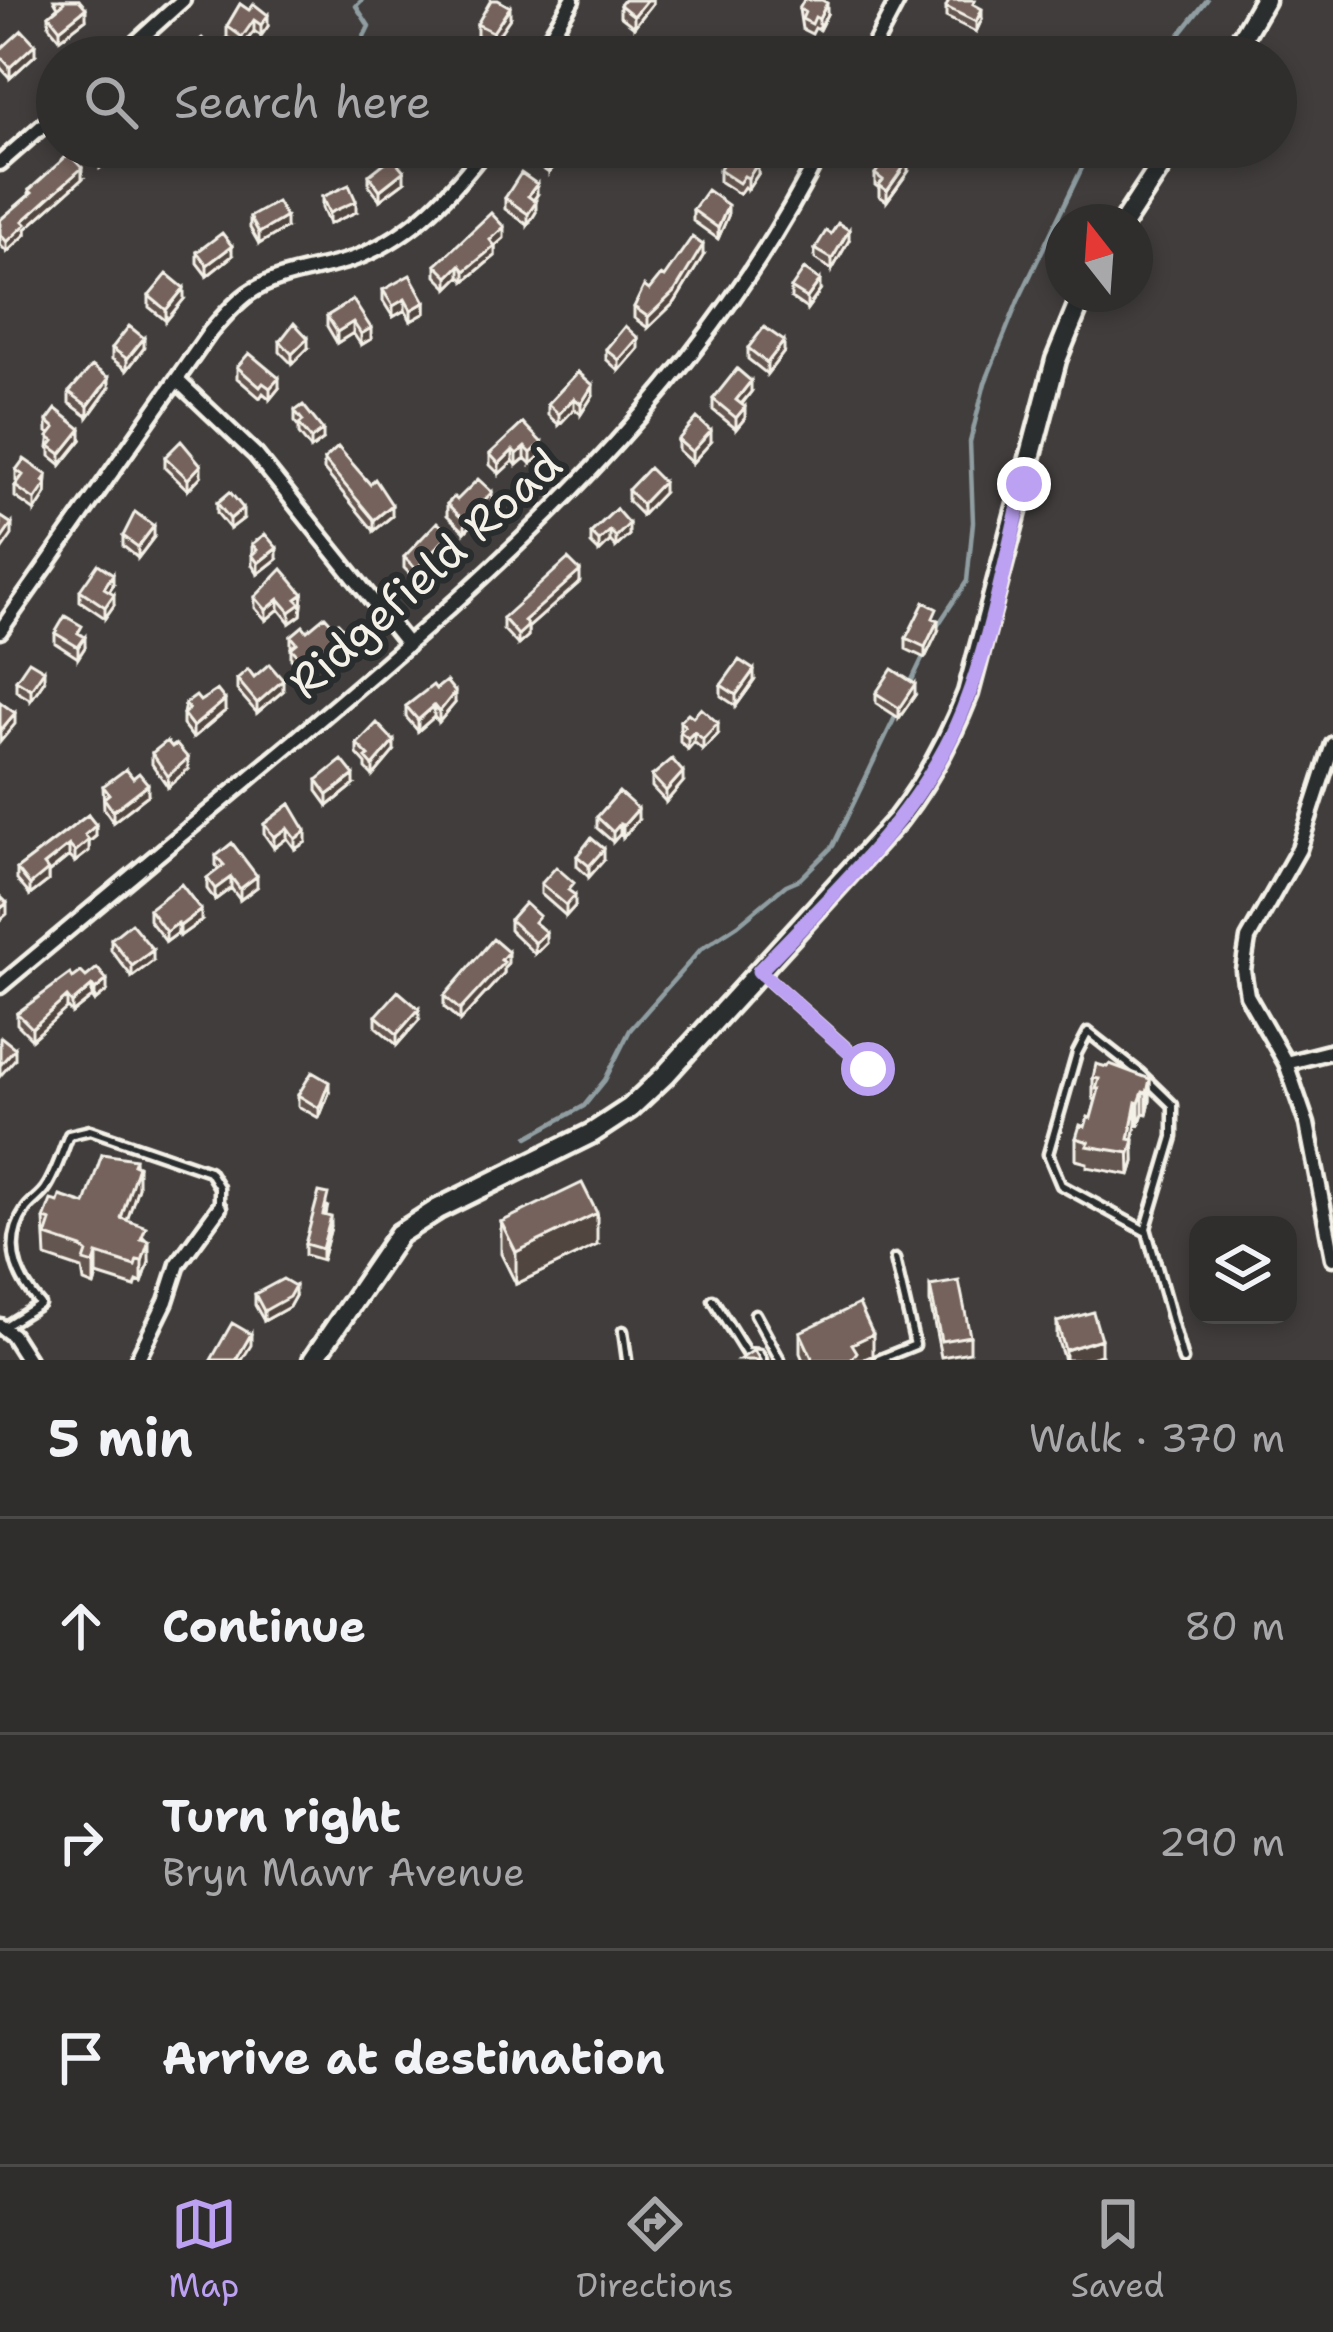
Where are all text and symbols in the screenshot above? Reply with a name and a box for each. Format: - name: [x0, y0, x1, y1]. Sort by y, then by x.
- search box: [36, 36, 1297, 168]
- icon: search: [78, 69, 144, 135]
- text: Search here: [174, 72, 431, 132]
- north arrow: [1045, 204, 1153, 312]
- street label: Ridgefield Road: [276, 434, 574, 712]
- route end: [997, 457, 1051, 511]
- route start: [841, 1042, 895, 1096]
- map controls: [1189, 1216, 1297, 1324]
- button: layers: [1189, 1216, 1297, 1324]
- text: 5 min: [48, 1404, 193, 1472]
- text: Walk · 370 m: [1029, 1412, 1285, 1464]
- icon: ahead: [48, 1593, 114, 1659]
- text: Continue: [162, 1596, 366, 1656]
- text: 80 m: [1184, 1600, 1285, 1652]
- text: Turn right: [162, 1786, 401, 1846]
- icon: right: [48, 1809, 114, 1875]
- text: 290 m: [1159, 1816, 1285, 1868]
- text: Bryn Mawr Avenue: [162, 1846, 525, 1898]
- icon: arrive: [48, 2025, 114, 2091]
- text: Arrive at destination: [162, 2028, 665, 2088]
- tab: Map: [169, 2191, 239, 2308]
- tab: Directions: [576, 2191, 734, 2308]
- tab: Saved: [1071, 2191, 1164, 2308]

